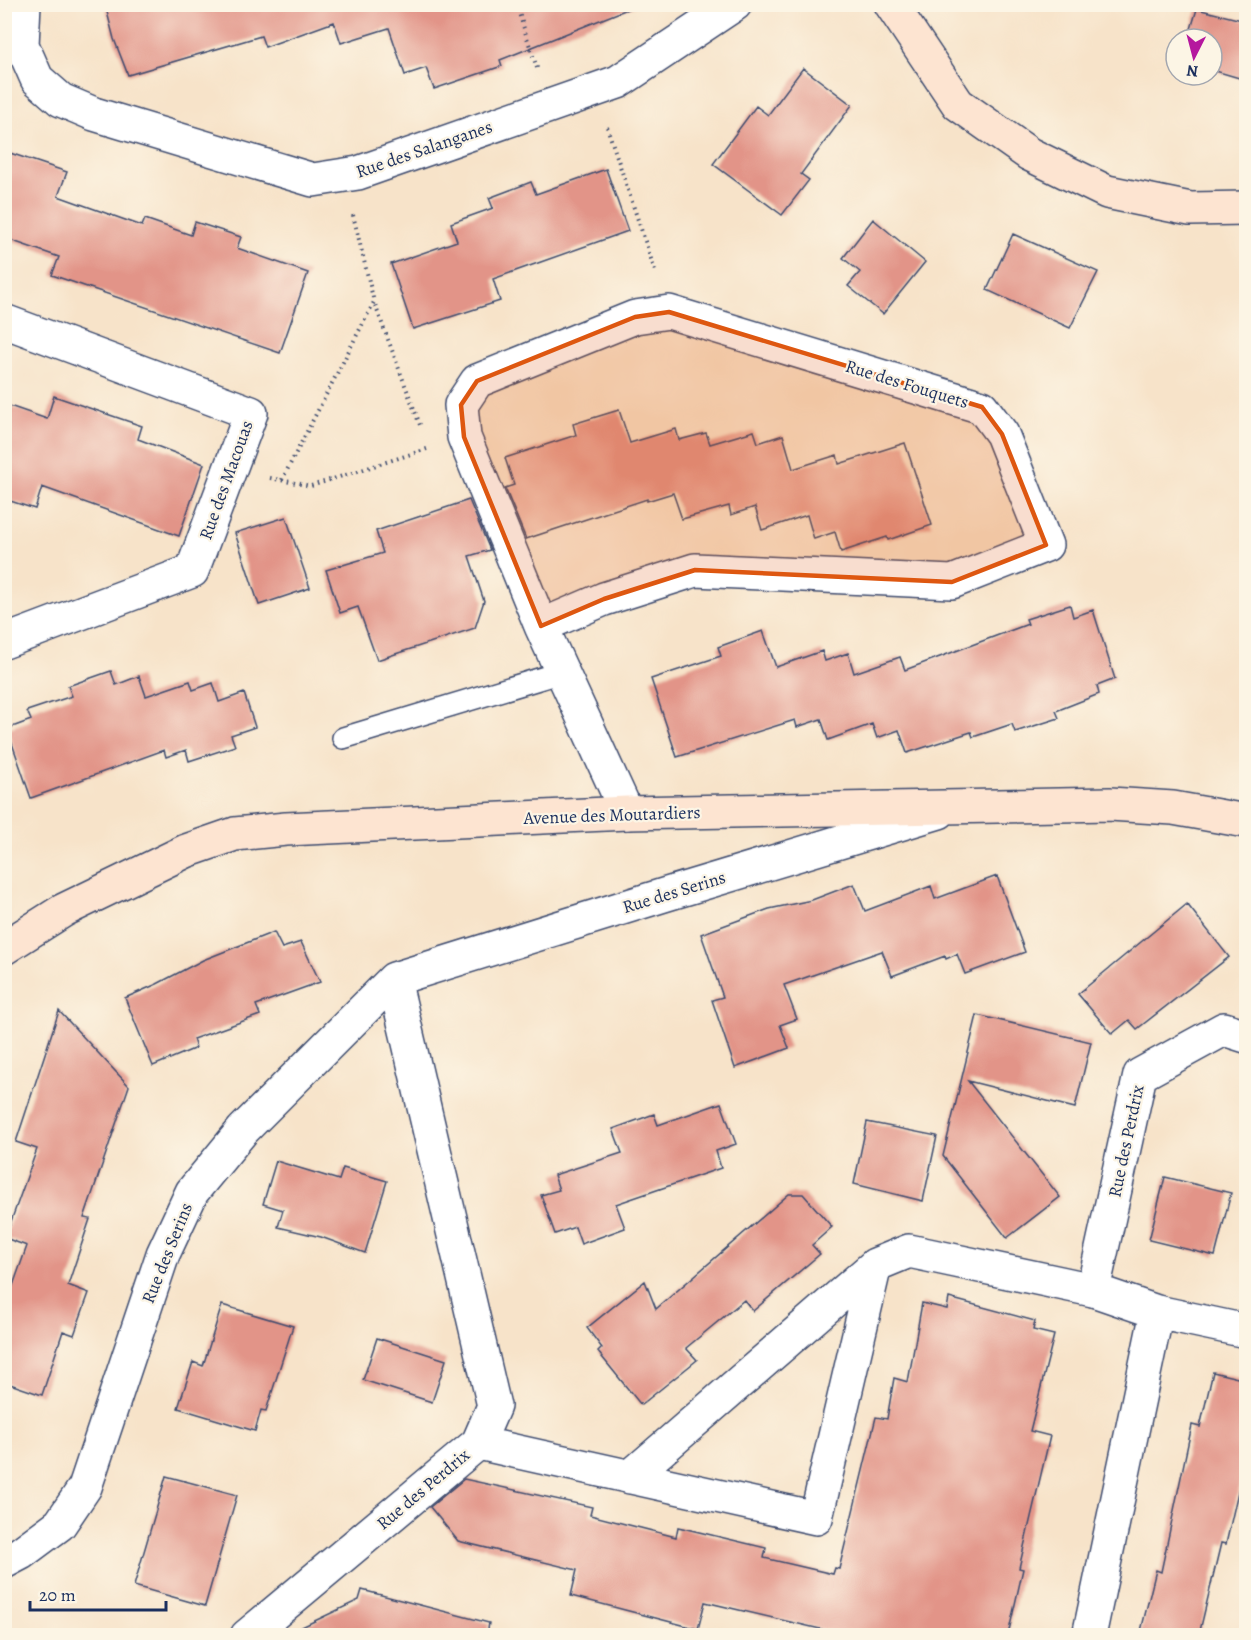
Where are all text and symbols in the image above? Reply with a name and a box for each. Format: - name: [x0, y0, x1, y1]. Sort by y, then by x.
- north arrow: [1164, 27, 1224, 87]
- text: N: [1185, 59, 1199, 82]
- street label: Rue des Salanganes: [353, 114, 495, 184]
- street label: Rue des Fouquets: [842, 354, 972, 414]
- street label: Rue des Macouas: [193, 417, 259, 543]
- street label: Avenue des Moutardiers: [522, 800, 701, 830]
- street label: Rue des Serins: [619, 865, 729, 919]
- street label: Rue des Perdrix: [1102, 1082, 1150, 1199]
- street label: Rue des Serins: [136, 1199, 198, 1307]
- street label: Rue des Perdrix: [371, 1443, 475, 1535]
- scale bar: [30, 1574, 166, 1612]
- text: 20 m: [39, 1583, 76, 1607]

